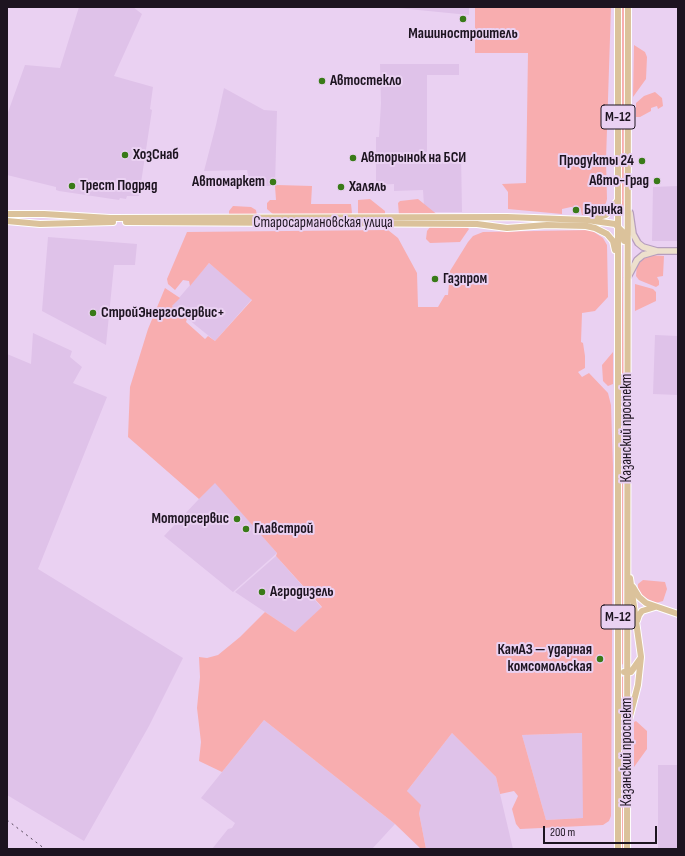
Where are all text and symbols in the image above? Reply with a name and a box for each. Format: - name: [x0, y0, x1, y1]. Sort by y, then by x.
- marker: Машиностроитель: [458, 14, 468, 24]
- place label: Машиностроитель: [408, 25, 518, 43]
- place label: Автостекло: [330, 72, 402, 90]
- marker: Автостекло: [317, 76, 327, 86]
- road number: М-12: [601, 105, 635, 129]
- place label: ХозCнаб: [133, 146, 179, 164]
- place label: Авторынок на БСИ: [361, 149, 466, 167]
- marker: ХозCнаб: [120, 150, 130, 160]
- place label: Продукты 24: [559, 152, 634, 170]
- marker: Авторынок на БСИ: [348, 153, 358, 163]
- marker: Продукты 24: [637, 156, 647, 166]
- place label: Авто-Град: [589, 172, 649, 190]
- place label: Автомаркет: [192, 173, 265, 191]
- marker: Авто-Град: [652, 176, 662, 186]
- place label: Трест Подряд: [80, 177, 157, 195]
- marker: Автомаркет: [268, 177, 278, 187]
- place label: Халяль: [349, 178, 386, 196]
- marker: Трест Подряд: [67, 181, 77, 191]
- marker: Халяль: [336, 182, 346, 192]
- place label: Бричка: [584, 201, 623, 219]
- marker: Бричка: [571, 205, 581, 215]
- street label: Старосармановская улица: [253, 214, 393, 232]
- place label: Газпром: [443, 270, 487, 288]
- marker: Газпром: [430, 274, 440, 284]
- place label: СтройЭнергоСервис+: [101, 304, 225, 322]
- marker: СтройЭнергоСервис+: [88, 308, 98, 318]
- street label: Казанский проспект: [618, 374, 636, 482]
- place label: Моторсервис: [151, 510, 229, 528]
- marker: Моторсервис: [232, 514, 242, 524]
- place label: Главстрой: [254, 520, 313, 538]
- marker: Главстрой: [241, 524, 251, 534]
- place label: Агродизель: [270, 583, 334, 601]
- marker: Агродизель: [257, 587, 267, 597]
- road number: М-12: [601, 605, 635, 629]
- place label: КамАЗ — ударная комсомольская: [497, 641, 592, 676]
- marker: КамАЗ — ударная комсомольская: [595, 654, 605, 664]
- street label: Казанский проспект: [618, 698, 636, 806]
- scale bar: [545, 818, 659, 844]
- text: 200 m: [550, 825, 575, 840]

